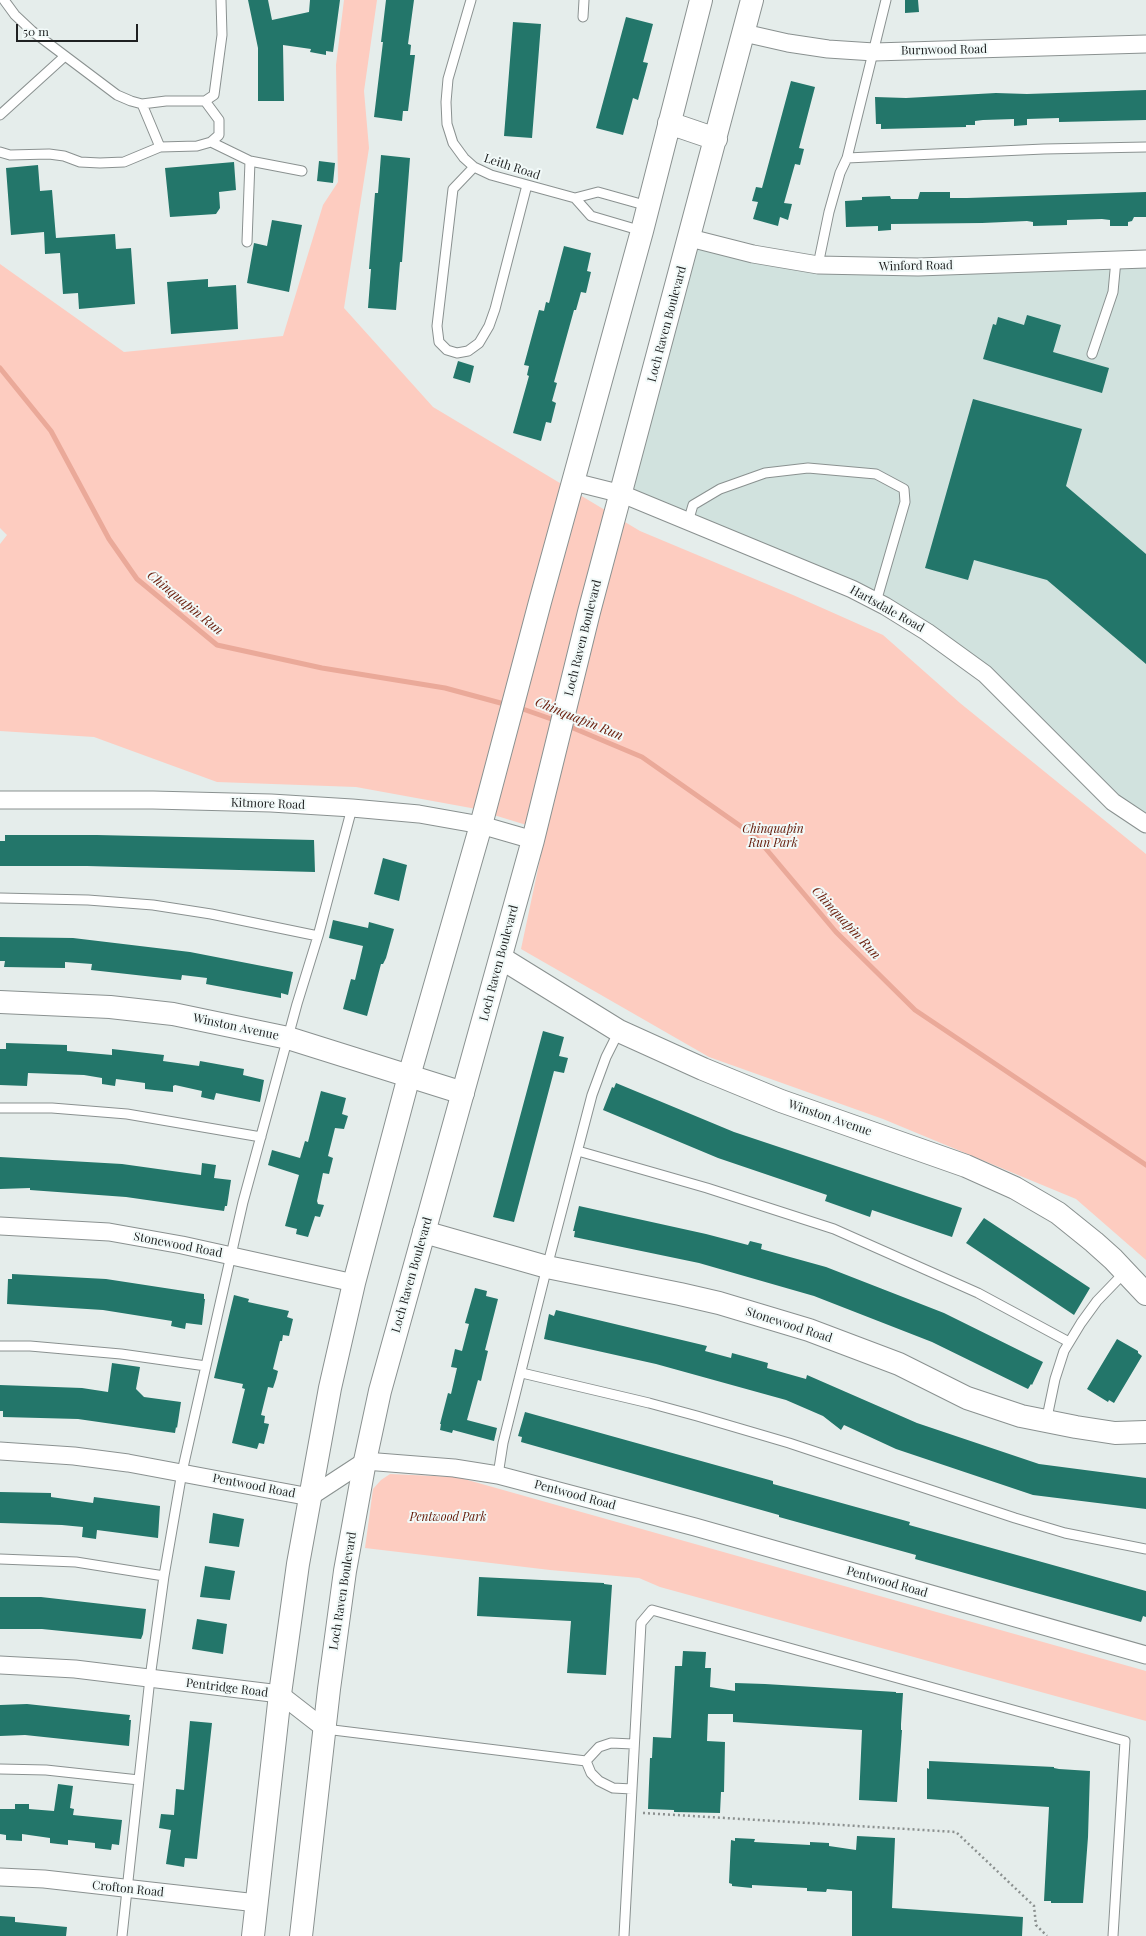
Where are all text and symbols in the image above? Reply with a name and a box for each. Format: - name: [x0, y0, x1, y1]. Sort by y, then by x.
- scale bar: [18, 16, 140, 42]
- text: 50 m: [23, 23, 49, 39]
- street label: Burnwood Road: [901, 42, 987, 58]
- street label: Leith Road: [482, 151, 542, 183]
- street label: Winford Road: [879, 258, 953, 274]
- street label: Loch Raven Boulevard: [645, 264, 689, 384]
- water label: Chinquapin Run: [144, 568, 226, 638]
- street label: Loch Raven Boulevard: [562, 578, 604, 698]
- street label: Hartsdale Road: [847, 583, 927, 635]
- water label: Chinquapin Run: [533, 694, 625, 744]
- street label: Kitmore Road: [231, 796, 305, 812]
- park label: Chinquapin Run Park: [742, 822, 804, 850]
- water label: Chinquapin Run: [808, 884, 884, 962]
- street label: Loch Raven Boulevard: [477, 903, 521, 1023]
- street label: Winston Avenue: [192, 1011, 280, 1043]
- street label: Winston Avenue: [786, 1097, 874, 1139]
- street label: Loch Raven Boulevard: [389, 1216, 435, 1334]
- street label: Stonewood Road: [132, 1229, 224, 1261]
- street label: Stonewood Road: [744, 1304, 834, 1346]
- street label: Pentwood Road: [211, 1471, 297, 1501]
- street label: Pentwood Road: [533, 1477, 617, 1513]
- park label: Pentwood Park: [409, 1510, 487, 1524]
- street label: Loch Raven Boulevard: [327, 1531, 359, 1651]
- street label: Pentwood Road: [845, 1564, 929, 1600]
- street label: Pentridge Road: [185, 1676, 269, 1700]
- street label: Crofton Road: [91, 1878, 165, 1900]

